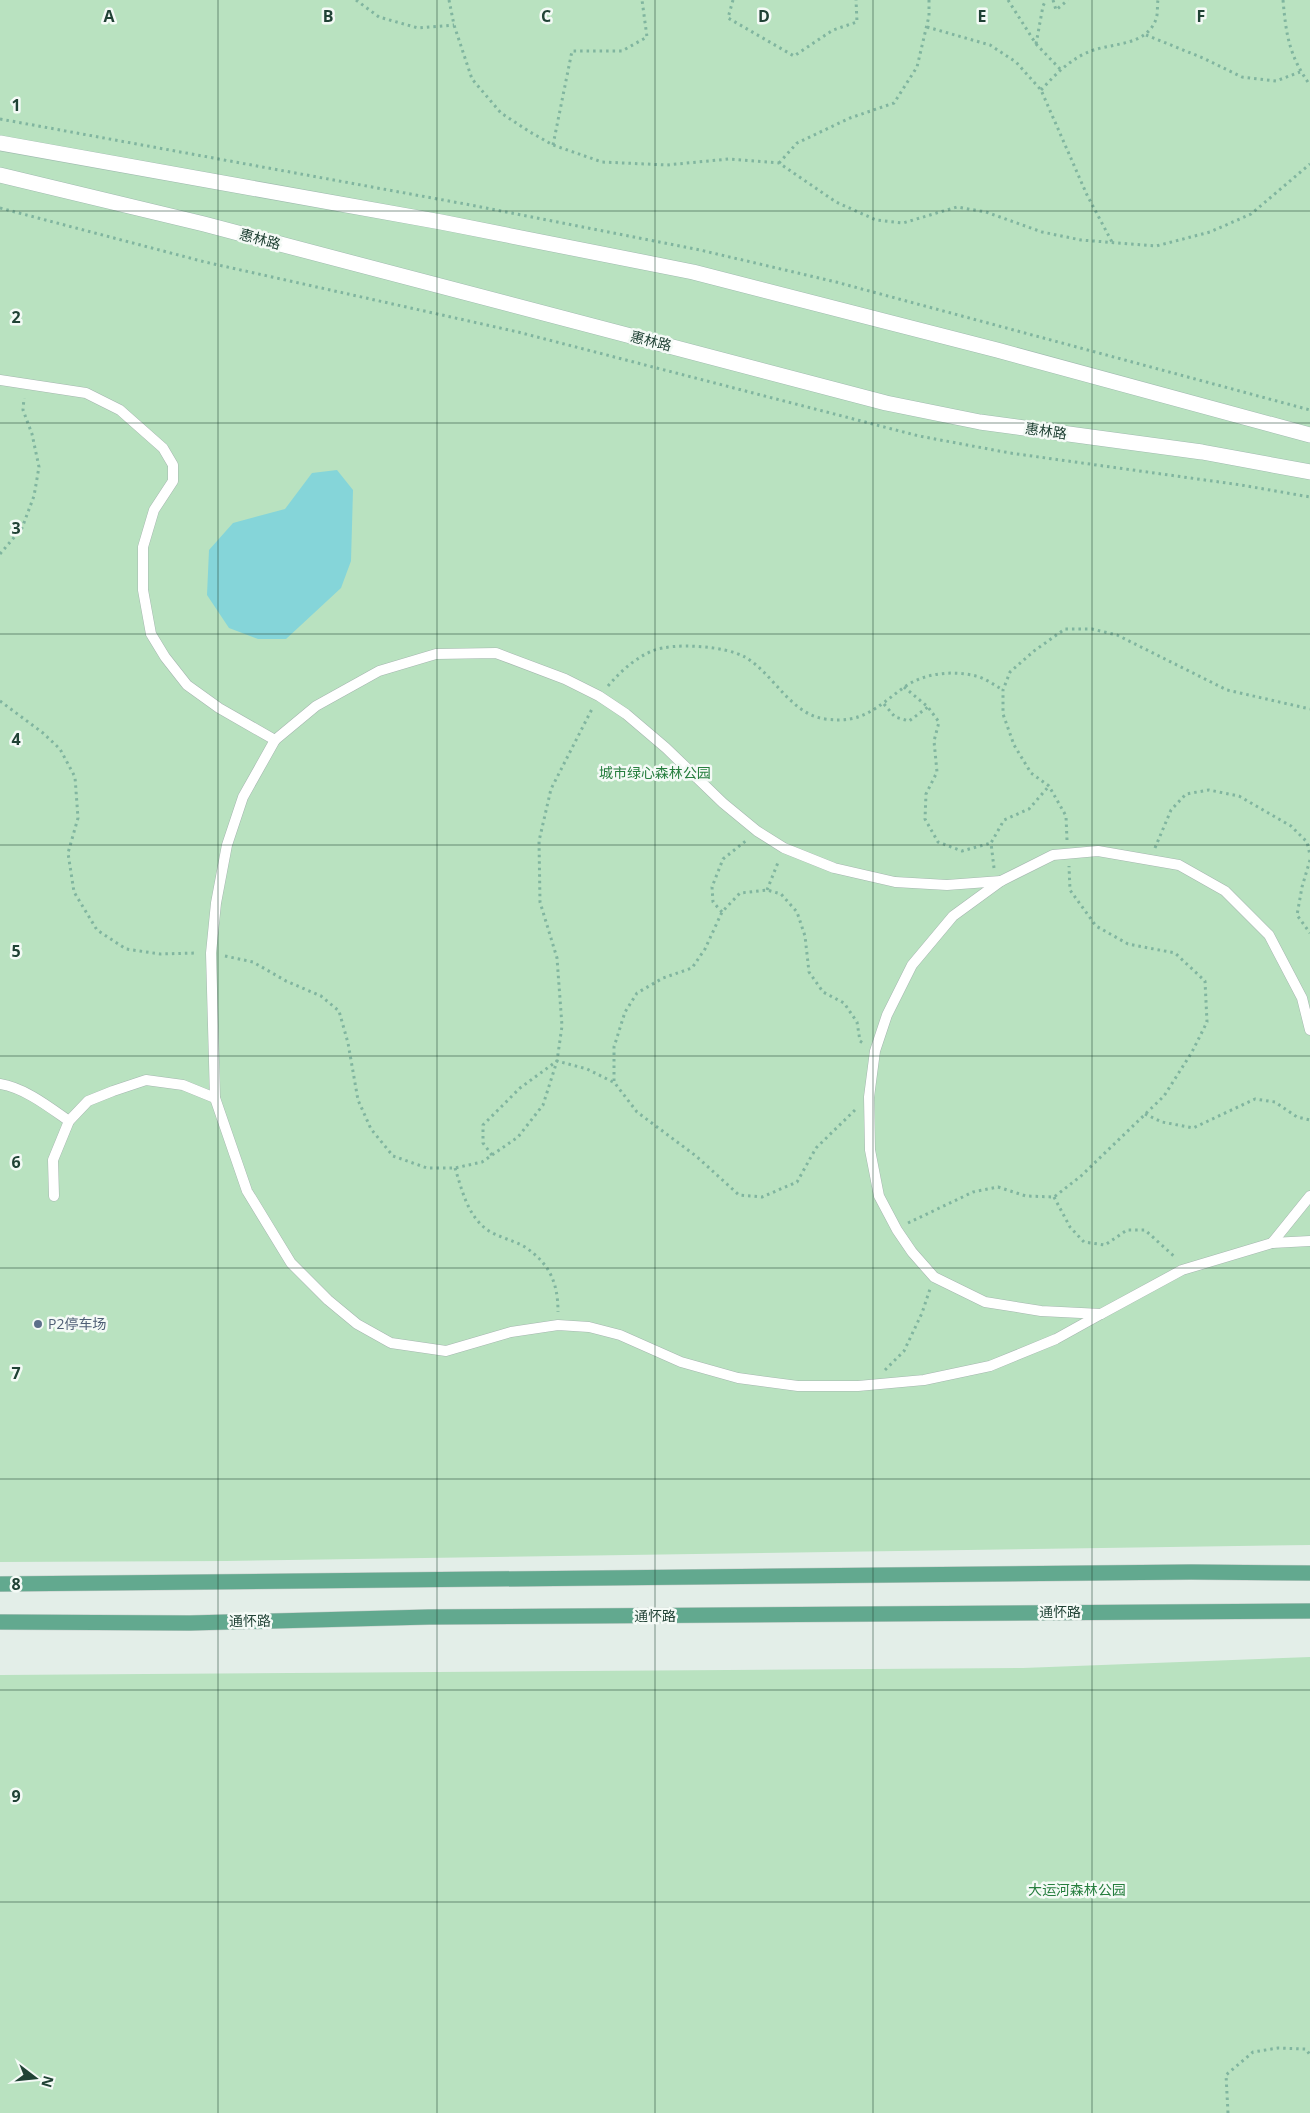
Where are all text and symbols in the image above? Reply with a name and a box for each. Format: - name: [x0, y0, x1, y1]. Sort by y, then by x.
- text: A: [103, 5, 115, 27]
- text: B: [323, 5, 333, 27]
- text: C: [541, 5, 551, 27]
- text: D: [758, 5, 770, 27]
- text: E: [978, 5, 987, 27]
- text: F: [1197, 5, 1205, 27]
- text: 1: [11, 94, 21, 116]
- street label: 惠林路: [237, 224, 283, 253]
- text: 2: [11, 306, 21, 328]
- street label: 惠林路: [628, 326, 674, 355]
- street label: 惠林路: [1024, 418, 1068, 443]
- text: 3: [11, 517, 21, 539]
- text: 4: [11, 728, 21, 750]
- park label: 城市绿心森林公园: [599, 763, 711, 782]
- text: 5: [11, 940, 21, 962]
- text: 6: [11, 1151, 21, 1173]
- place label: P2停车场: [48, 1314, 106, 1333]
- marker: P2停车场: [32, 1318, 44, 1330]
- text: 7: [11, 1362, 21, 1384]
- text: 8: [11, 1573, 21, 1595]
- street label: 通怀路: [1039, 1602, 1081, 1621]
- street label: 通怀路: [634, 1606, 676, 1625]
- street label: 通怀路: [229, 1611, 271, 1630]
- text: 9: [11, 1785, 21, 1807]
- park label: 大运河森林公园: [1028, 1880, 1126, 1899]
- north arrow: [10, 2053, 60, 2103]
- text: N: [37, 2074, 59, 2090]

